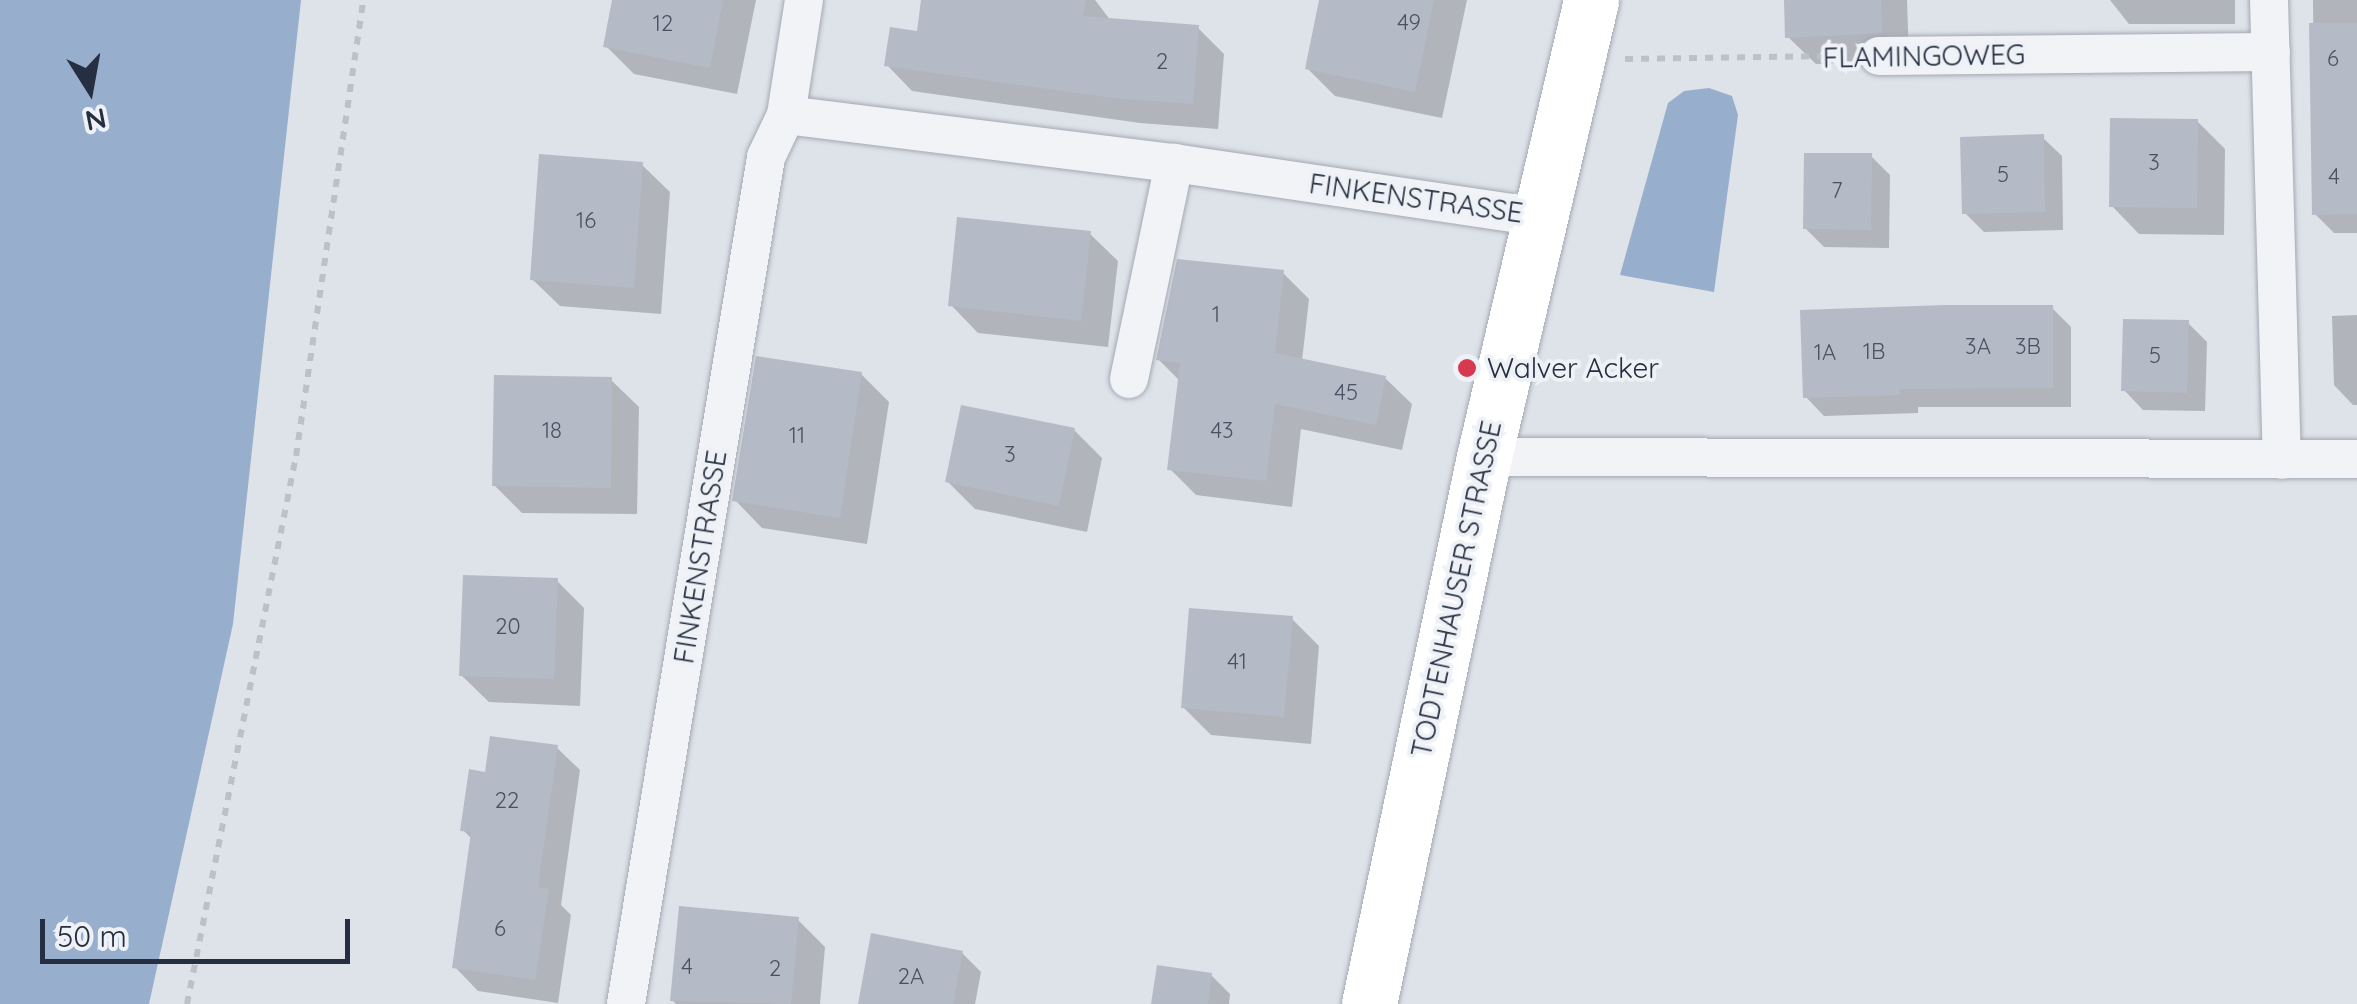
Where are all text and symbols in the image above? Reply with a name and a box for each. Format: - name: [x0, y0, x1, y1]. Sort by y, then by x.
- house number: 49: [1397, 10, 1421, 36]
- house number: 12: [653, 11, 673, 37]
- street label: FLAMINGOWEG: [1822, 37, 2026, 75]
- north arrow: [40, 40, 140, 140]
- house number: 6: [2327, 46, 2339, 72]
- house number: 2: [1156, 49, 1168, 75]
- text: N: [82, 101, 109, 139]
- house number: 3: [2148, 150, 2160, 176]
- house number: 5: [1997, 162, 2009, 188]
- house number: 4: [2328, 164, 2340, 190]
- street label: FINKENSTRASSE: [1307, 166, 1525, 230]
- house number: 7: [1831, 178, 1843, 204]
- house number: 16: [576, 208, 596, 234]
- house number: 1: [1212, 302, 1220, 328]
- house number: 3A: [1965, 334, 1991, 360]
- house number: 3B: [2015, 334, 2041, 360]
- house number: 1B: [1863, 339, 1885, 365]
- house number: 1A: [1814, 340, 1836, 366]
- house number: 5: [2149, 343, 2161, 369]
- place label: Walver Acker: [1487, 351, 1659, 385]
- marker: Walver Acker: [1456, 357, 1478, 379]
- house number: 45: [1334, 380, 1358, 406]
- house number: 18: [542, 418, 562, 444]
- house number: 43: [1210, 418, 1234, 444]
- street label: TODTENHAUSER STRASSE: [1404, 418, 1508, 760]
- house number: 11: [789, 423, 805, 449]
- house number: 3: [1004, 442, 1016, 468]
- street label: FINKENSTRASSE: [667, 448, 733, 666]
- house number: 20: [495, 614, 521, 640]
- house number: 41: [1227, 649, 1247, 675]
- house number: 22: [495, 788, 519, 814]
- scale bar: [45, 899, 355, 961]
- house number: 6: [494, 916, 506, 942]
- text: 50 m: [57, 917, 127, 955]
- house number: 4: [681, 954, 693, 980]
- house number: 2: [769, 956, 781, 982]
- house number: 2A: [898, 964, 924, 990]

